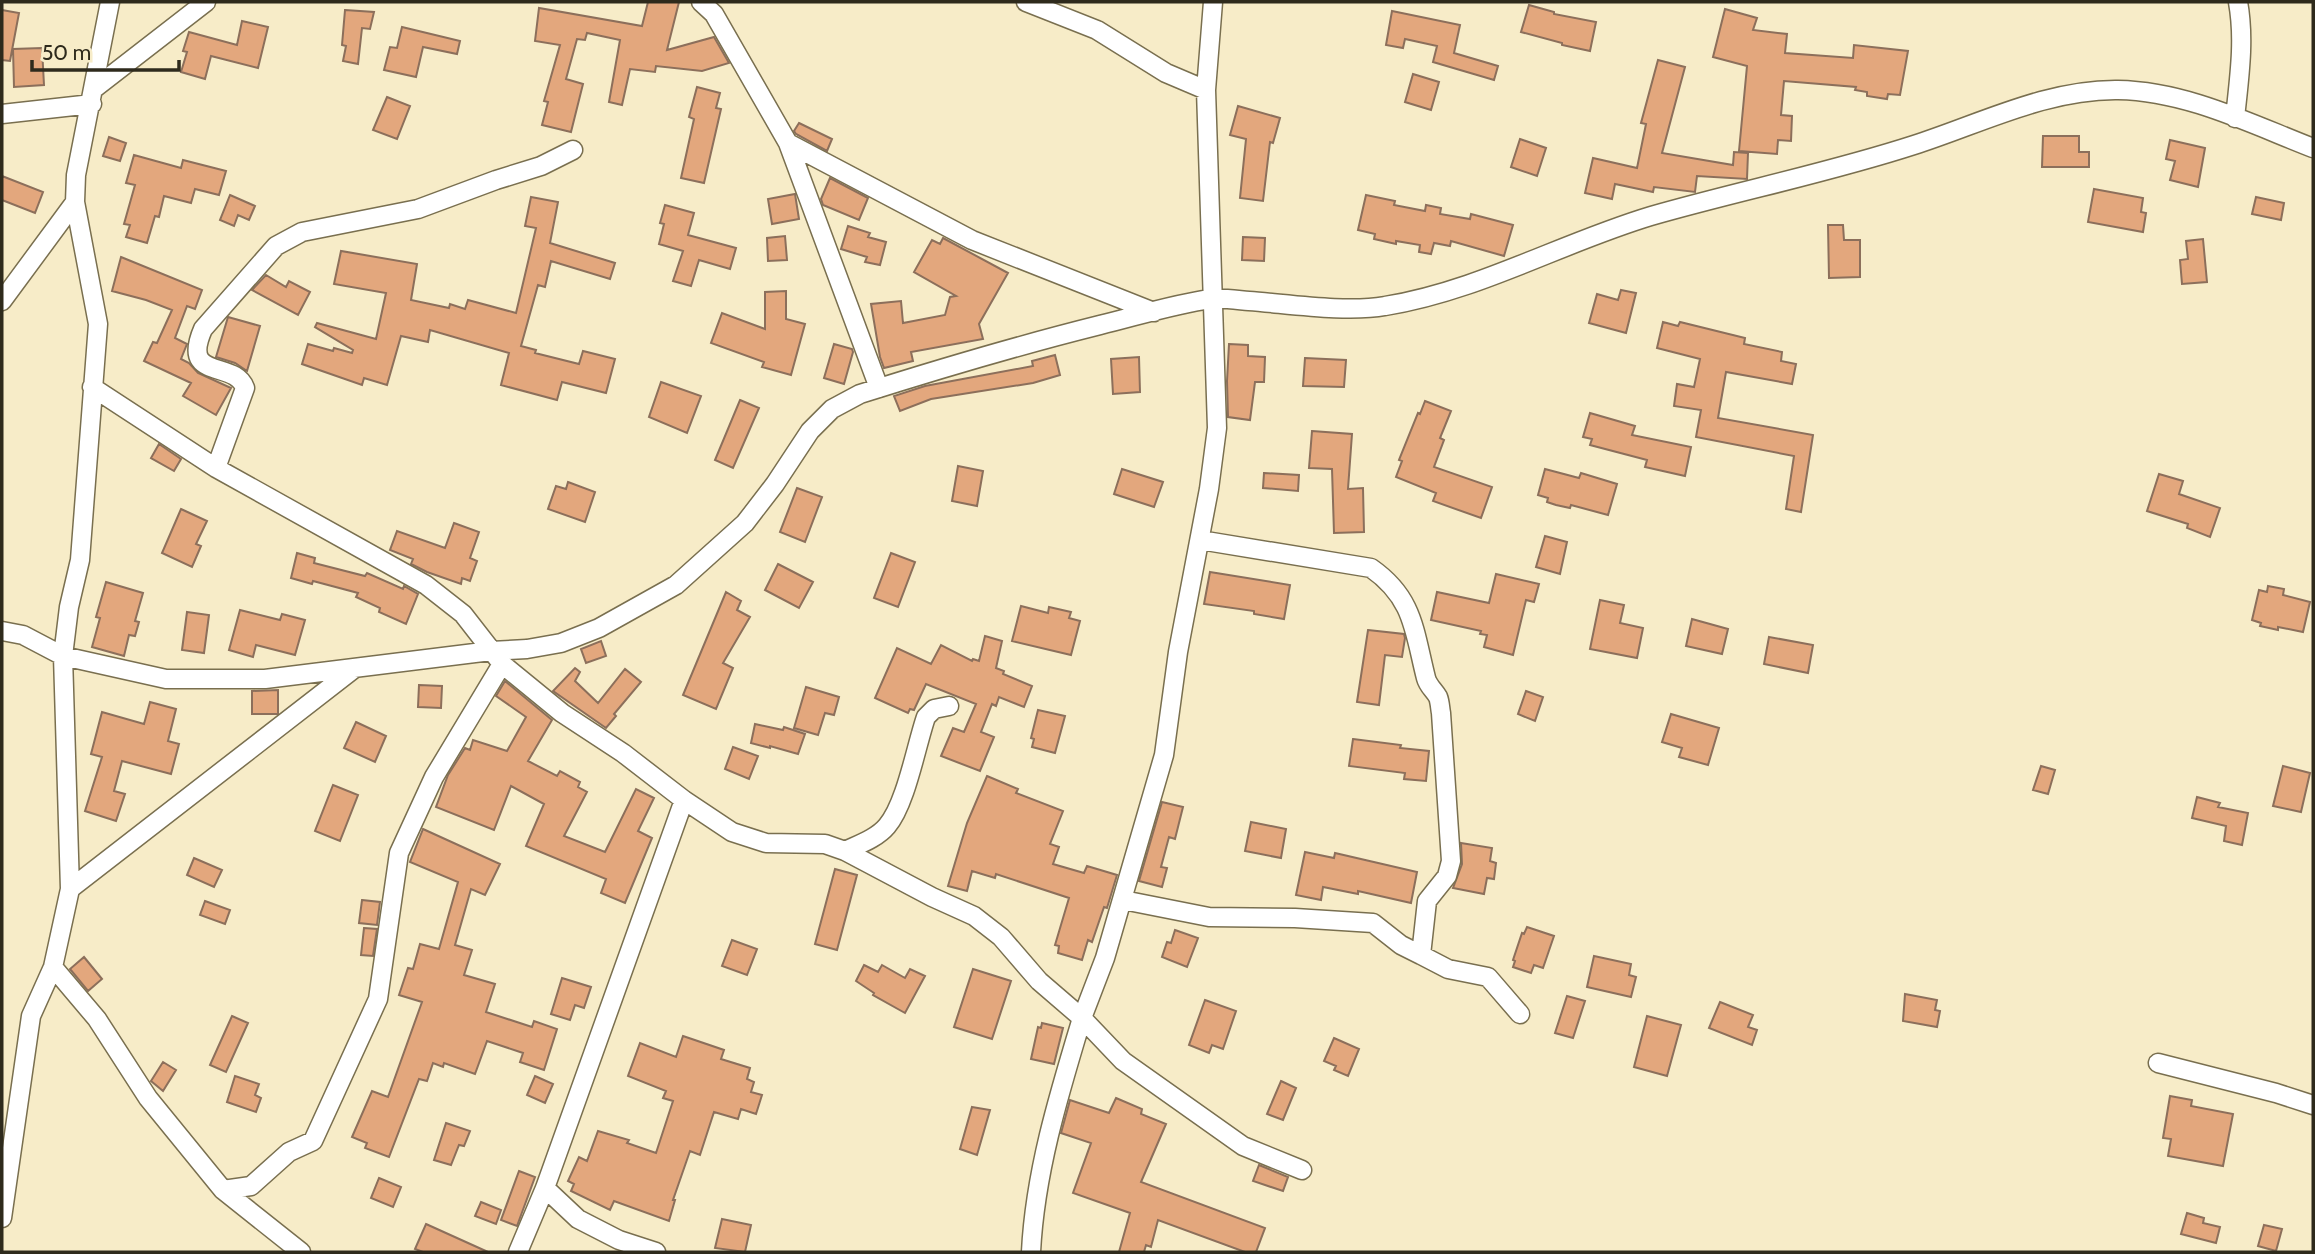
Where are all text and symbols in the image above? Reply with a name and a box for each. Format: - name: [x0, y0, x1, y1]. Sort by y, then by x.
- scale bar: [32, 28, 178, 72]
- text: 50 m: [42, 40, 91, 65]

